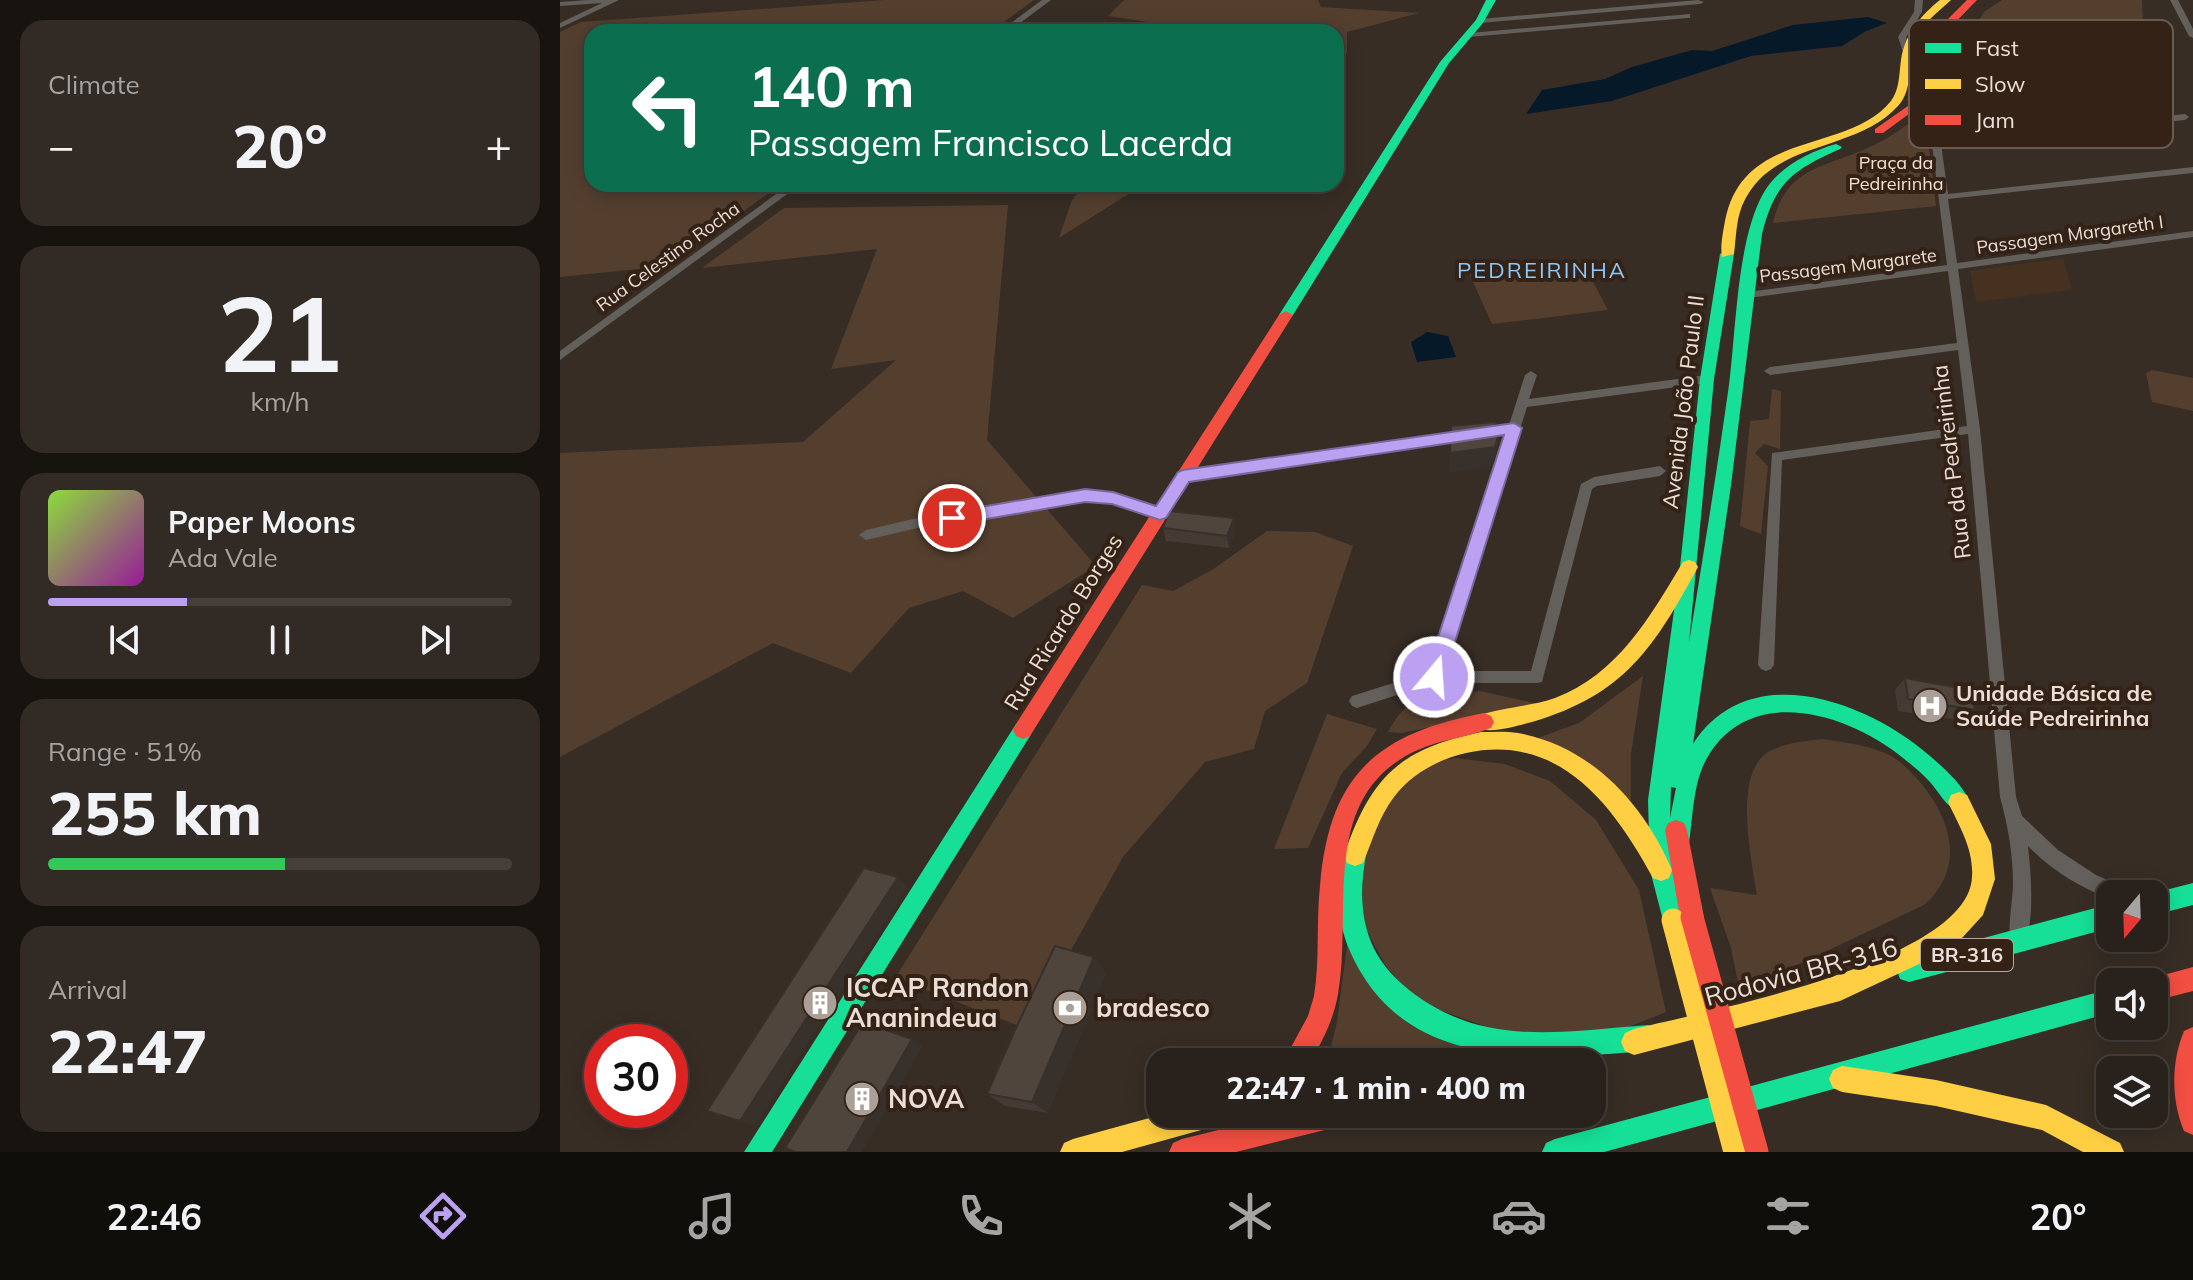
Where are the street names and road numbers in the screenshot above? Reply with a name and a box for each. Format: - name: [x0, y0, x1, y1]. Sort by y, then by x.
- street label: Rua Celestino Rocha: [592, 197, 744, 316]
- street label: Passagem Margareth I: [1975, 210, 2165, 259]
- street label: Passagem Margarete: [1758, 243, 1938, 288]
- street label: Avenida João Paulo II: [1656, 293, 1710, 511]
- street label: Rua da Pedreirinha: [1925, 363, 1977, 561]
- street label: Rua Ricardo Borges: [998, 529, 1128, 715]
- street label: Rodovia BR-316: [1701, 930, 1901, 1013]
- road number: BR-316: [1921, 939, 2013, 971]

